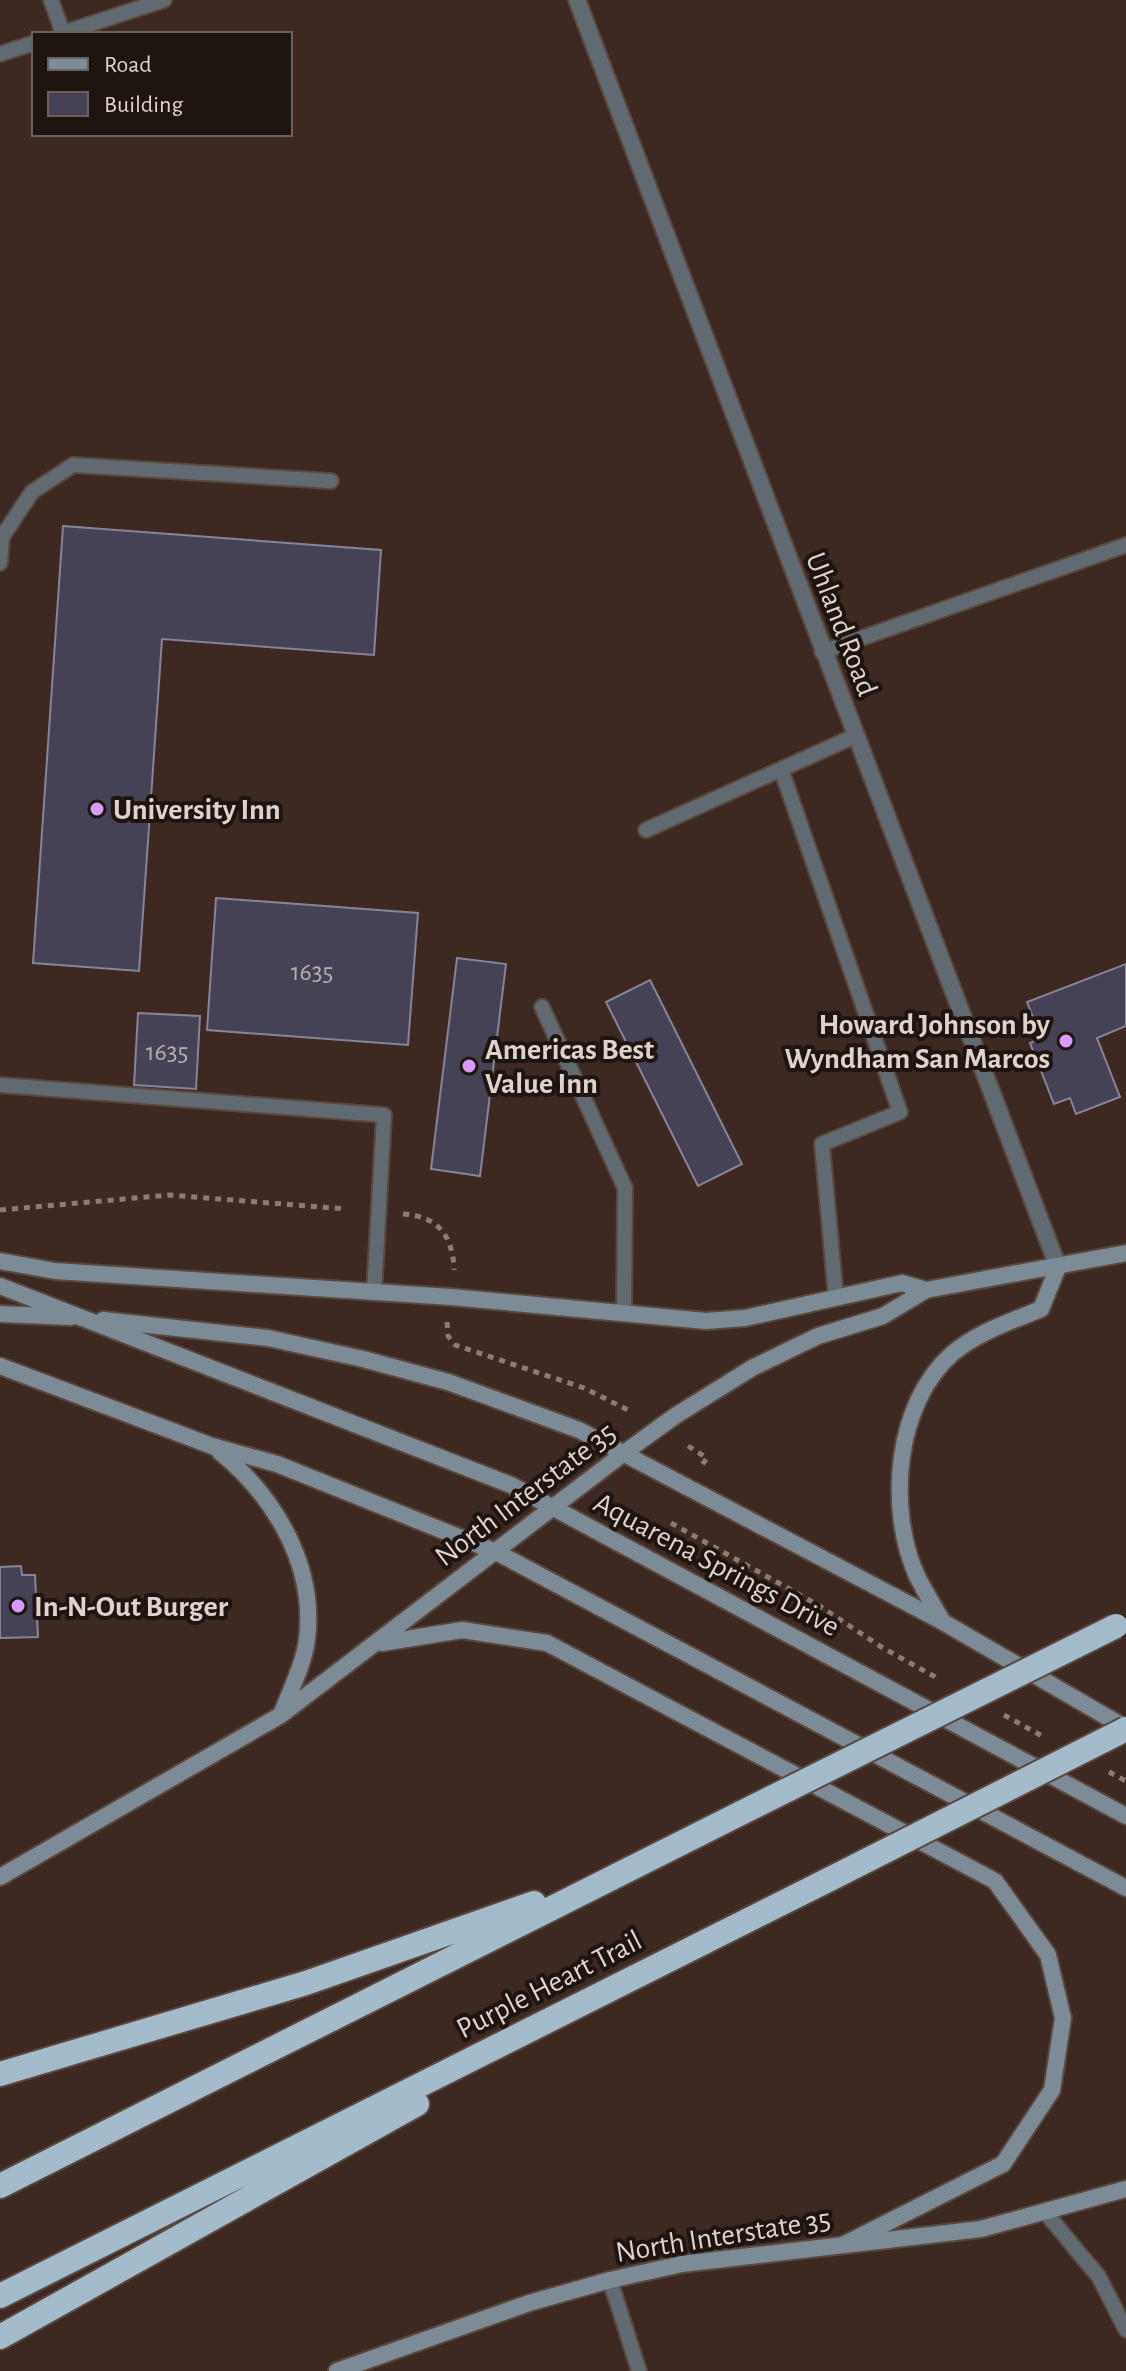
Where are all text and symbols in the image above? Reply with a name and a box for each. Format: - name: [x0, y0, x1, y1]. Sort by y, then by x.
- legend: [32, 32, 292, 136]
- text: Road: [104, 53, 152, 77]
- text: Building: [104, 93, 183, 117]
- street label: Uhland Road: [800, 548, 882, 700]
- place label: University Inn: [113, 795, 281, 825]
- marker: University Inn: [88, 800, 106, 818]
- house number: 1635: [291, 959, 333, 985]
- place label: Howard Johnson by Wyndham San Marcos: [784, 1010, 1051, 1074]
- marker: Howard Johnson by Wyndham San Marcos: [1057, 1032, 1075, 1050]
- place label: Americas Best Value Inn: [485, 1035, 654, 1099]
- house number: 1635: [146, 1039, 188, 1065]
- marker: Americas Best Value Inn: [460, 1057, 478, 1075]
- street label: North Interstate 35: [430, 1417, 621, 1572]
- street label: Aquarena Springs Drive: [589, 1487, 844, 1642]
- place label: In-N-Out Burger: [34, 1592, 229, 1622]
- marker: In-N-Out Burger: [9, 1597, 27, 1615]
- street label: Purple Heart Trail: [452, 1925, 647, 2044]
- street label: North Interstate 35: [613, 2204, 833, 2268]

